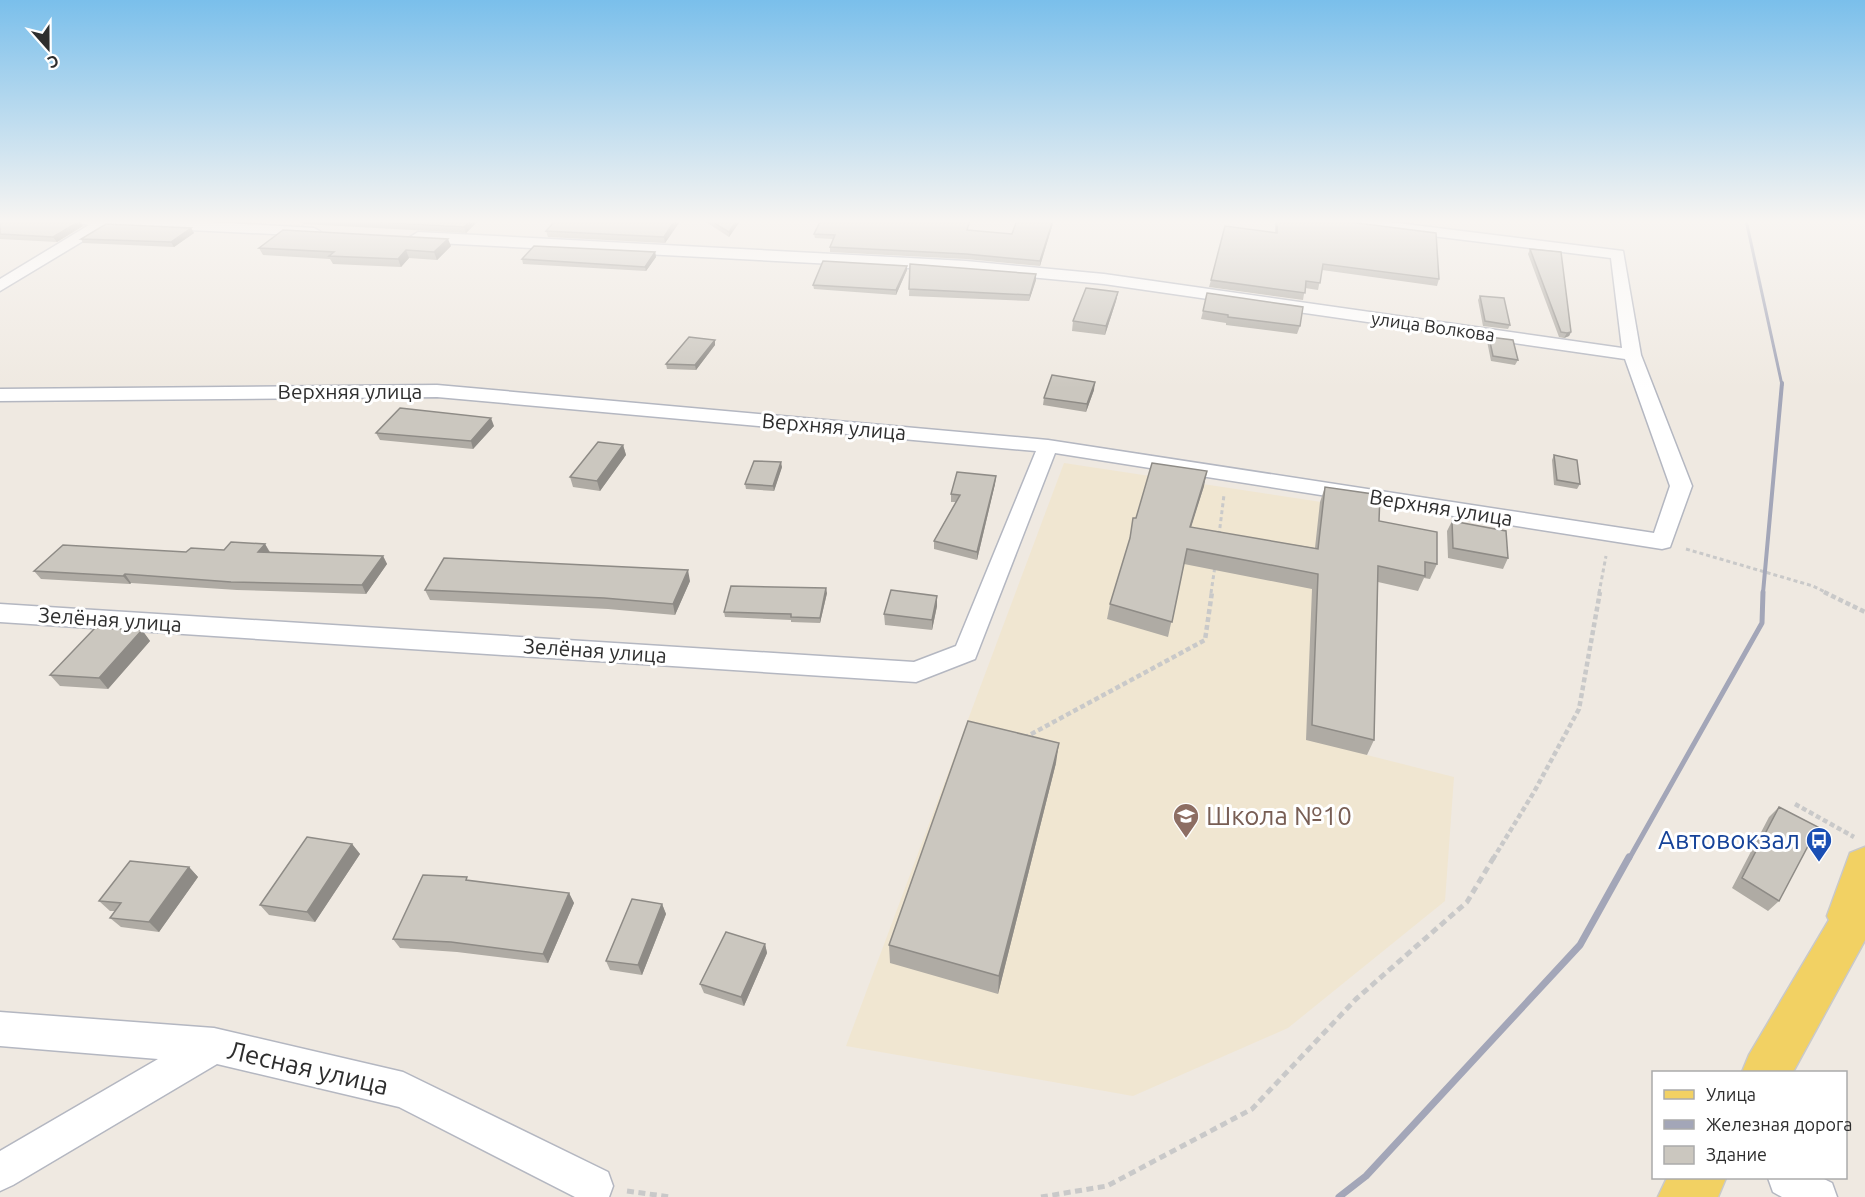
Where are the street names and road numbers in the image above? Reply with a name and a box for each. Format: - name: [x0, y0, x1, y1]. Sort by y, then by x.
- street label: улица Волкова: [1370, 307, 1496, 345]
- street label: Верхняя улица: [278, 379, 422, 403]
- street label: Верхняя улица: [761, 408, 907, 444]
- street label: Верхняя улица: [1368, 484, 1515, 530]
- street label: Зелёная улица: [37, 602, 183, 636]
- street label: Зелёная улица: [522, 633, 668, 667]
- street label: Лесная улица: [225, 1035, 391, 1100]

